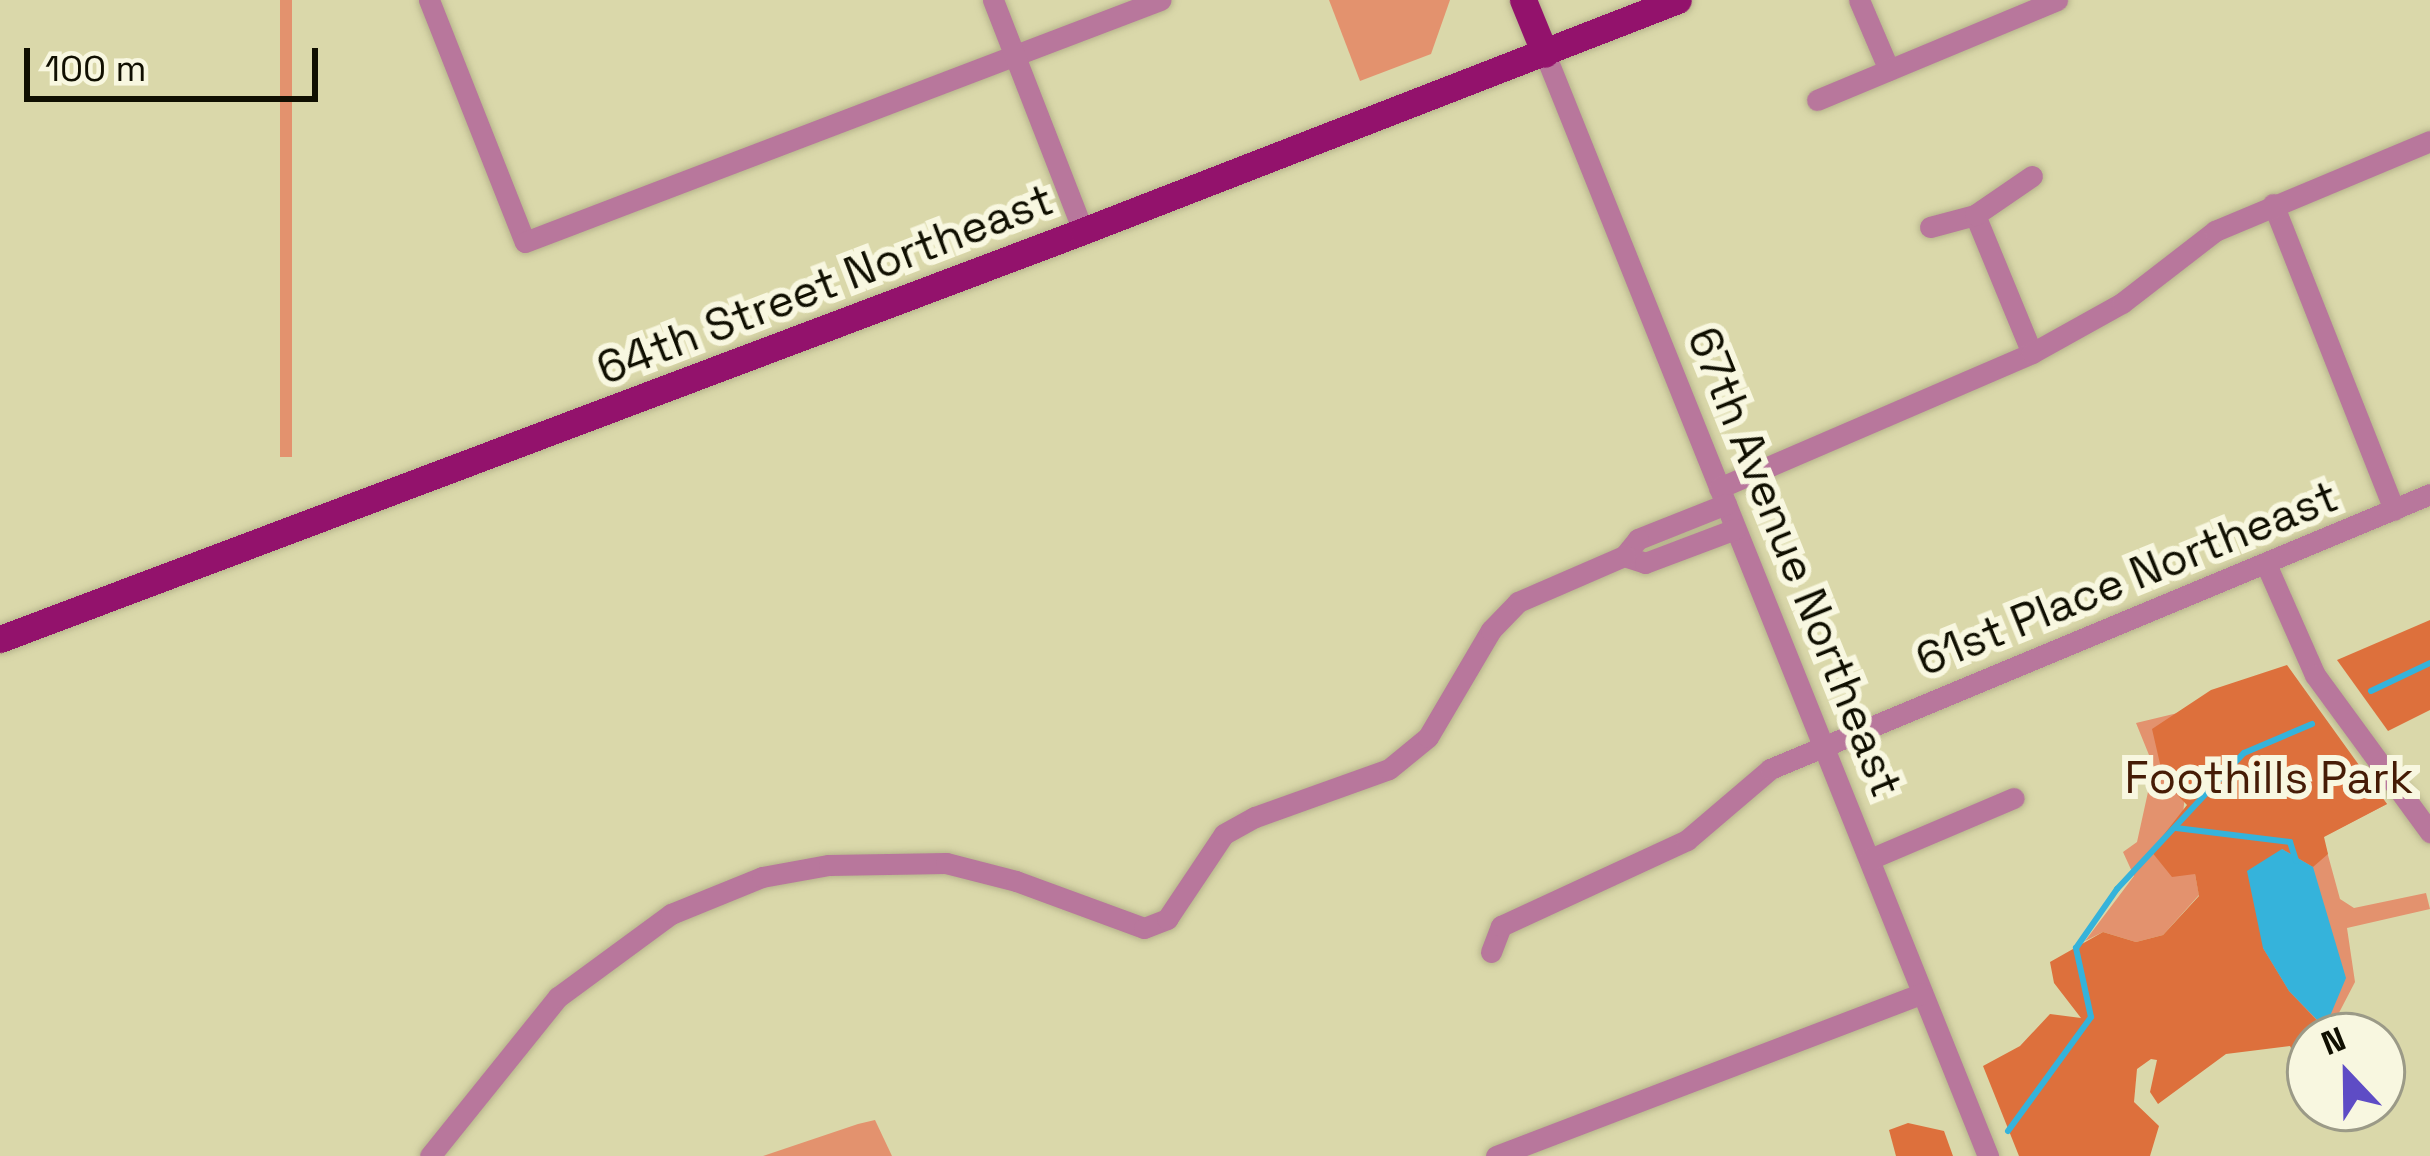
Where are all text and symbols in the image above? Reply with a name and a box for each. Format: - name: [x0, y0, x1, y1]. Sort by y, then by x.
- scale bar: [30, 24, 324, 98]
- text: 100 m: [45, 46, 146, 92]
- street label: 64th Street Northeast: [589, 172, 1061, 396]
- street label: 67th Avenue Northeast: [1676, 319, 1914, 805]
- street label: 61st Place Northeast: [1909, 469, 2345, 687]
- park label: Foothills Park: [2125, 751, 2413, 805]
- north arrow: [2286, 1012, 2406, 1132]
- text: N: [2316, 1018, 2352, 1065]

